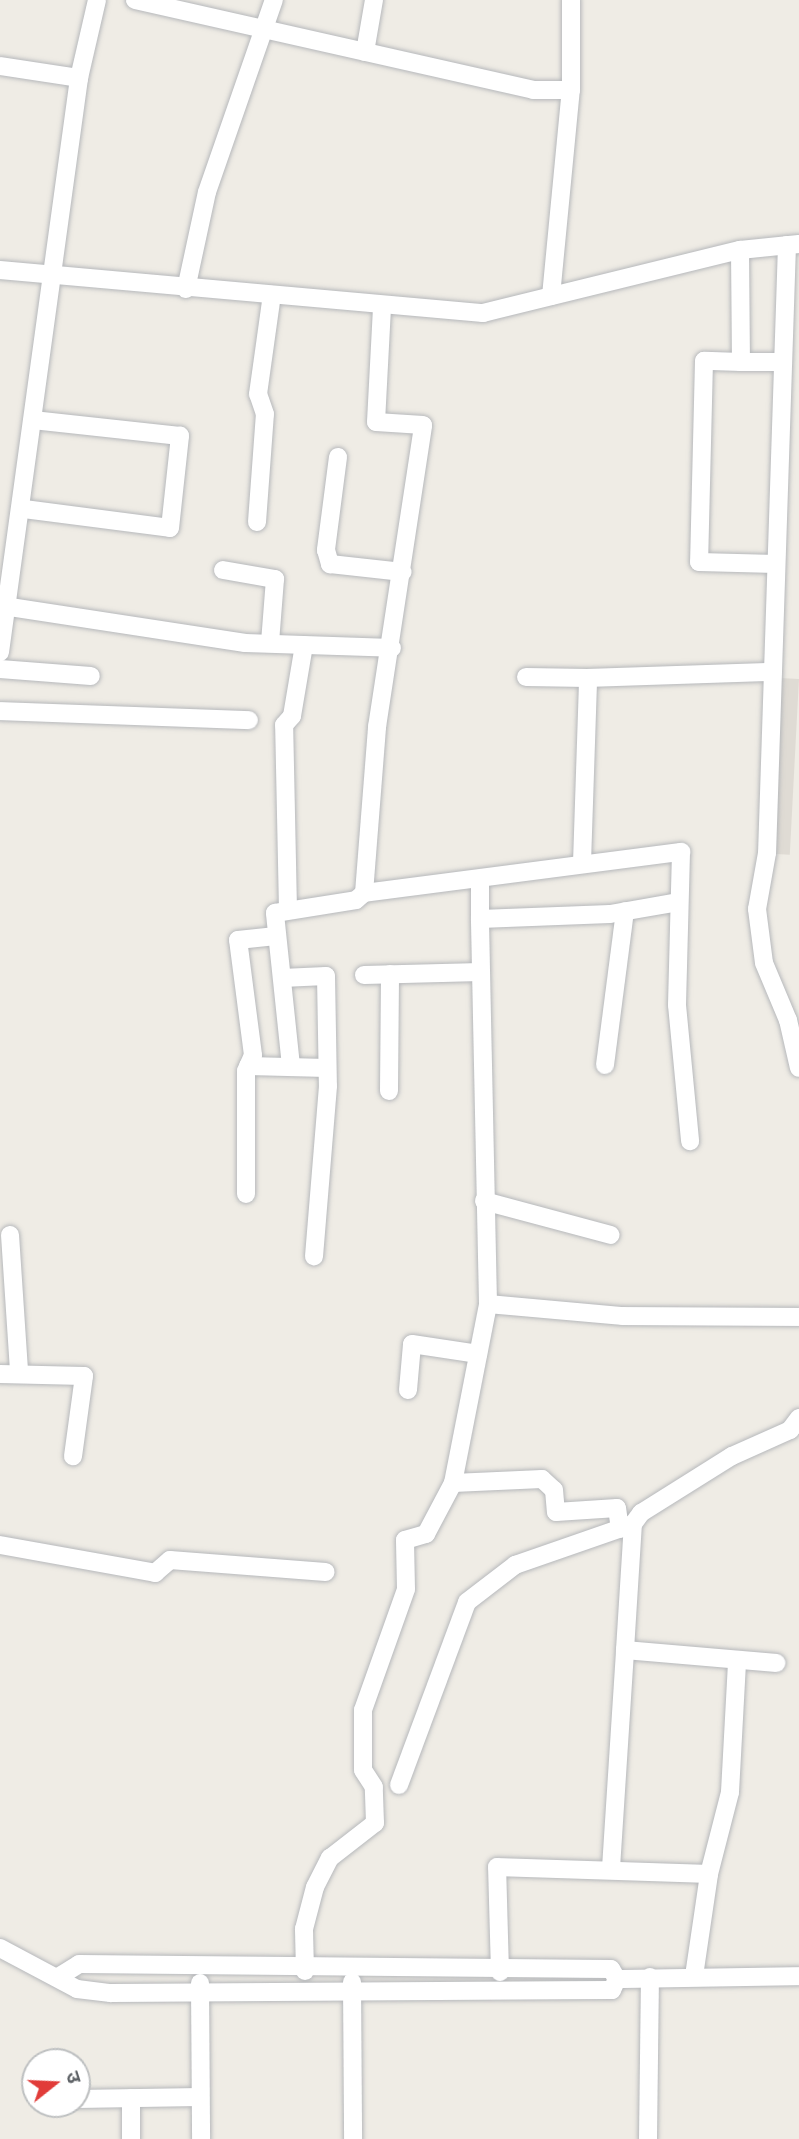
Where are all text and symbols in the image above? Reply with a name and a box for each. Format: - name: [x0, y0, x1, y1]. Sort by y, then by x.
- north arrow: [21, 2048, 91, 2118]
- text: उ: [61, 2068, 87, 2086]

